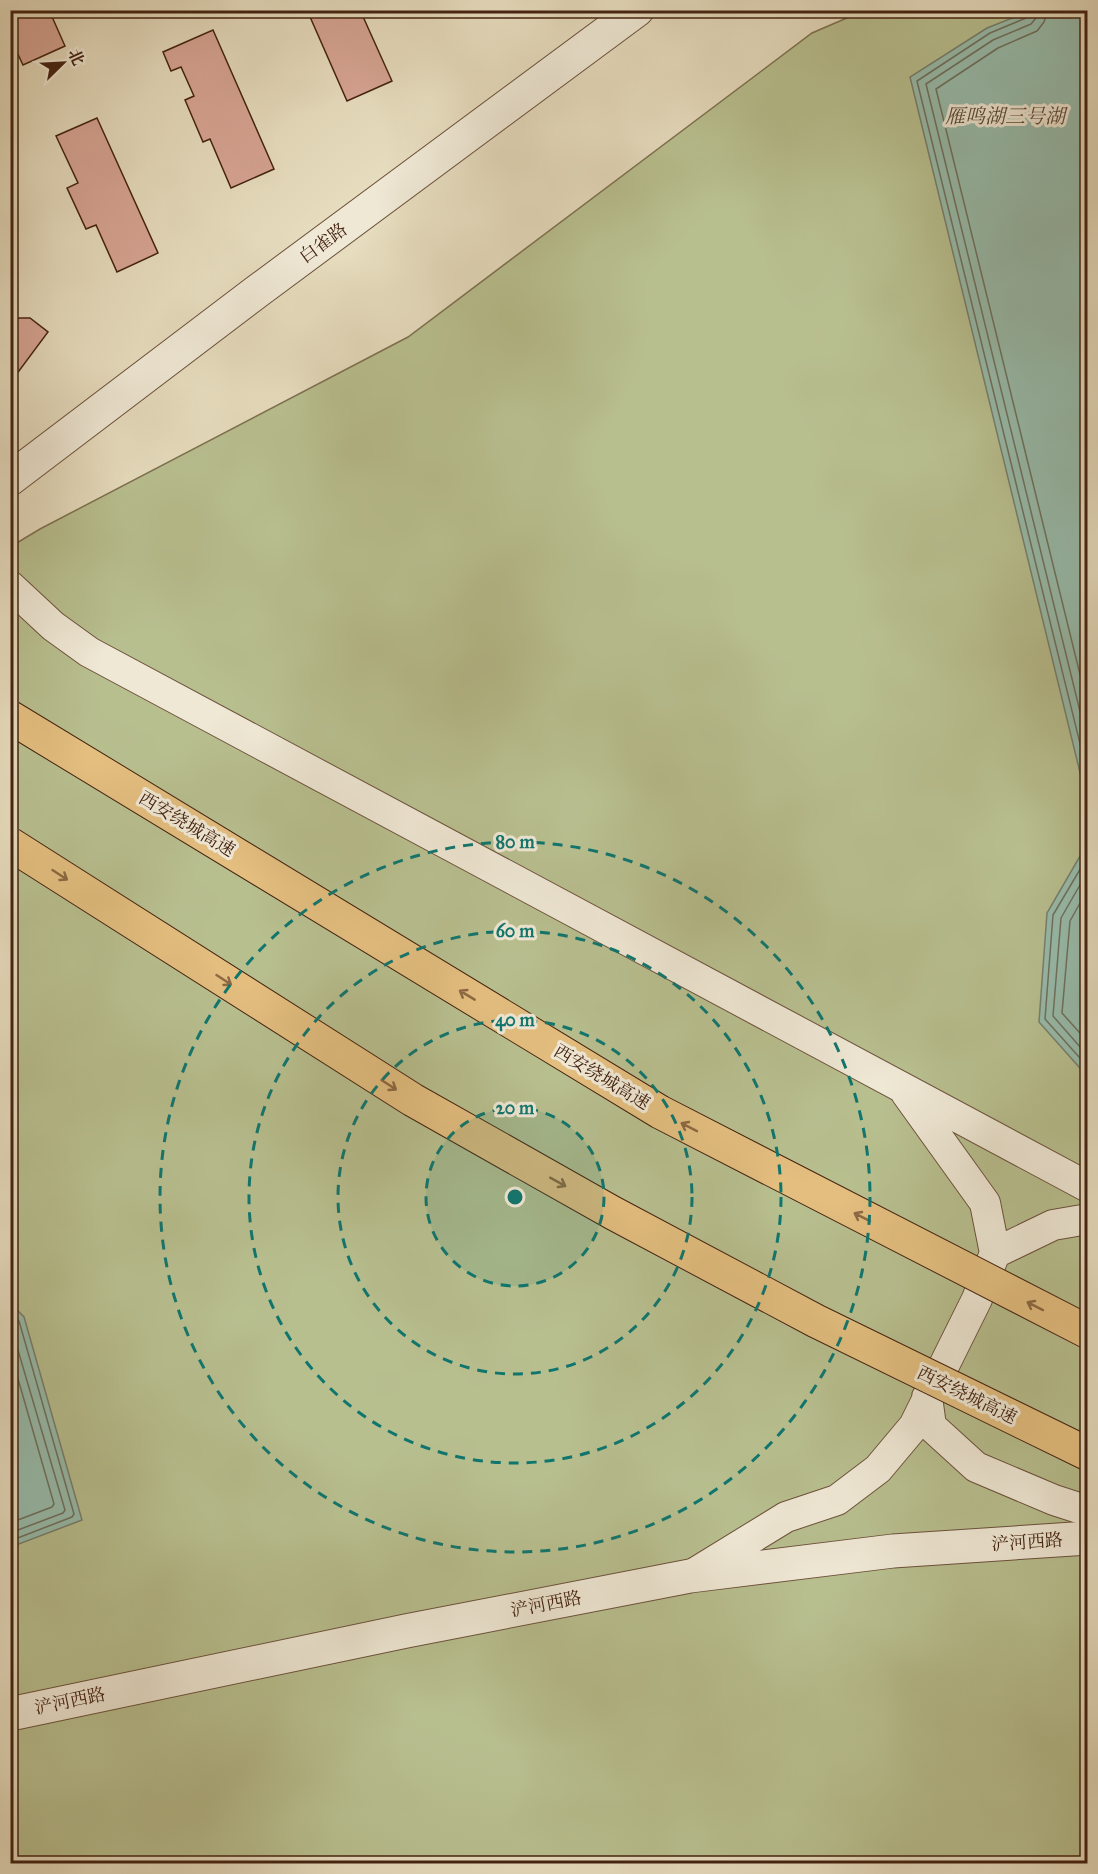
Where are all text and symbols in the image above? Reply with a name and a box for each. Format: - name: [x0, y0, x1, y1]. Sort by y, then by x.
- north arrow: [33, 33, 93, 93]
- text: 北: [64, 46, 88, 68]
- water label: 雁鸣湖三号湖: [945, 104, 1068, 128]
- street label: 白雀路: [295, 218, 351, 268]
- street label: 西安绕城高速: [135, 787, 239, 861]
- text: 80 m: [495, 831, 535, 853]
- one-way arrow: [51, 869, 68, 881]
- text: 60 m: [496, 920, 535, 942]
- one-way arrow: [215, 974, 232, 986]
- one-way arrow: [459, 988, 476, 1000]
- text: 40 m: [495, 1009, 536, 1032]
- street label: 西安绕城高速: [550, 1040, 654, 1114]
- one-way arrow: [380, 1079, 396, 1091]
- text: 20 m: [496, 1097, 535, 1119]
- one-way arrow: [680, 1121, 698, 1132]
- one-way arrow: [549, 1176, 566, 1188]
- centre of rings: [505, 1187, 525, 1207]
- one-way arrow: [853, 1210, 871, 1222]
- one-way arrow: [1026, 1300, 1044, 1312]
- street label: 西安绕城高速: [914, 1361, 1020, 1429]
- street label: 浐河西路: [990, 1529, 1064, 1555]
- street label: 浐河西路: [509, 1586, 583, 1622]
- street label: 浐河西路: [32, 1683, 108, 1719]

